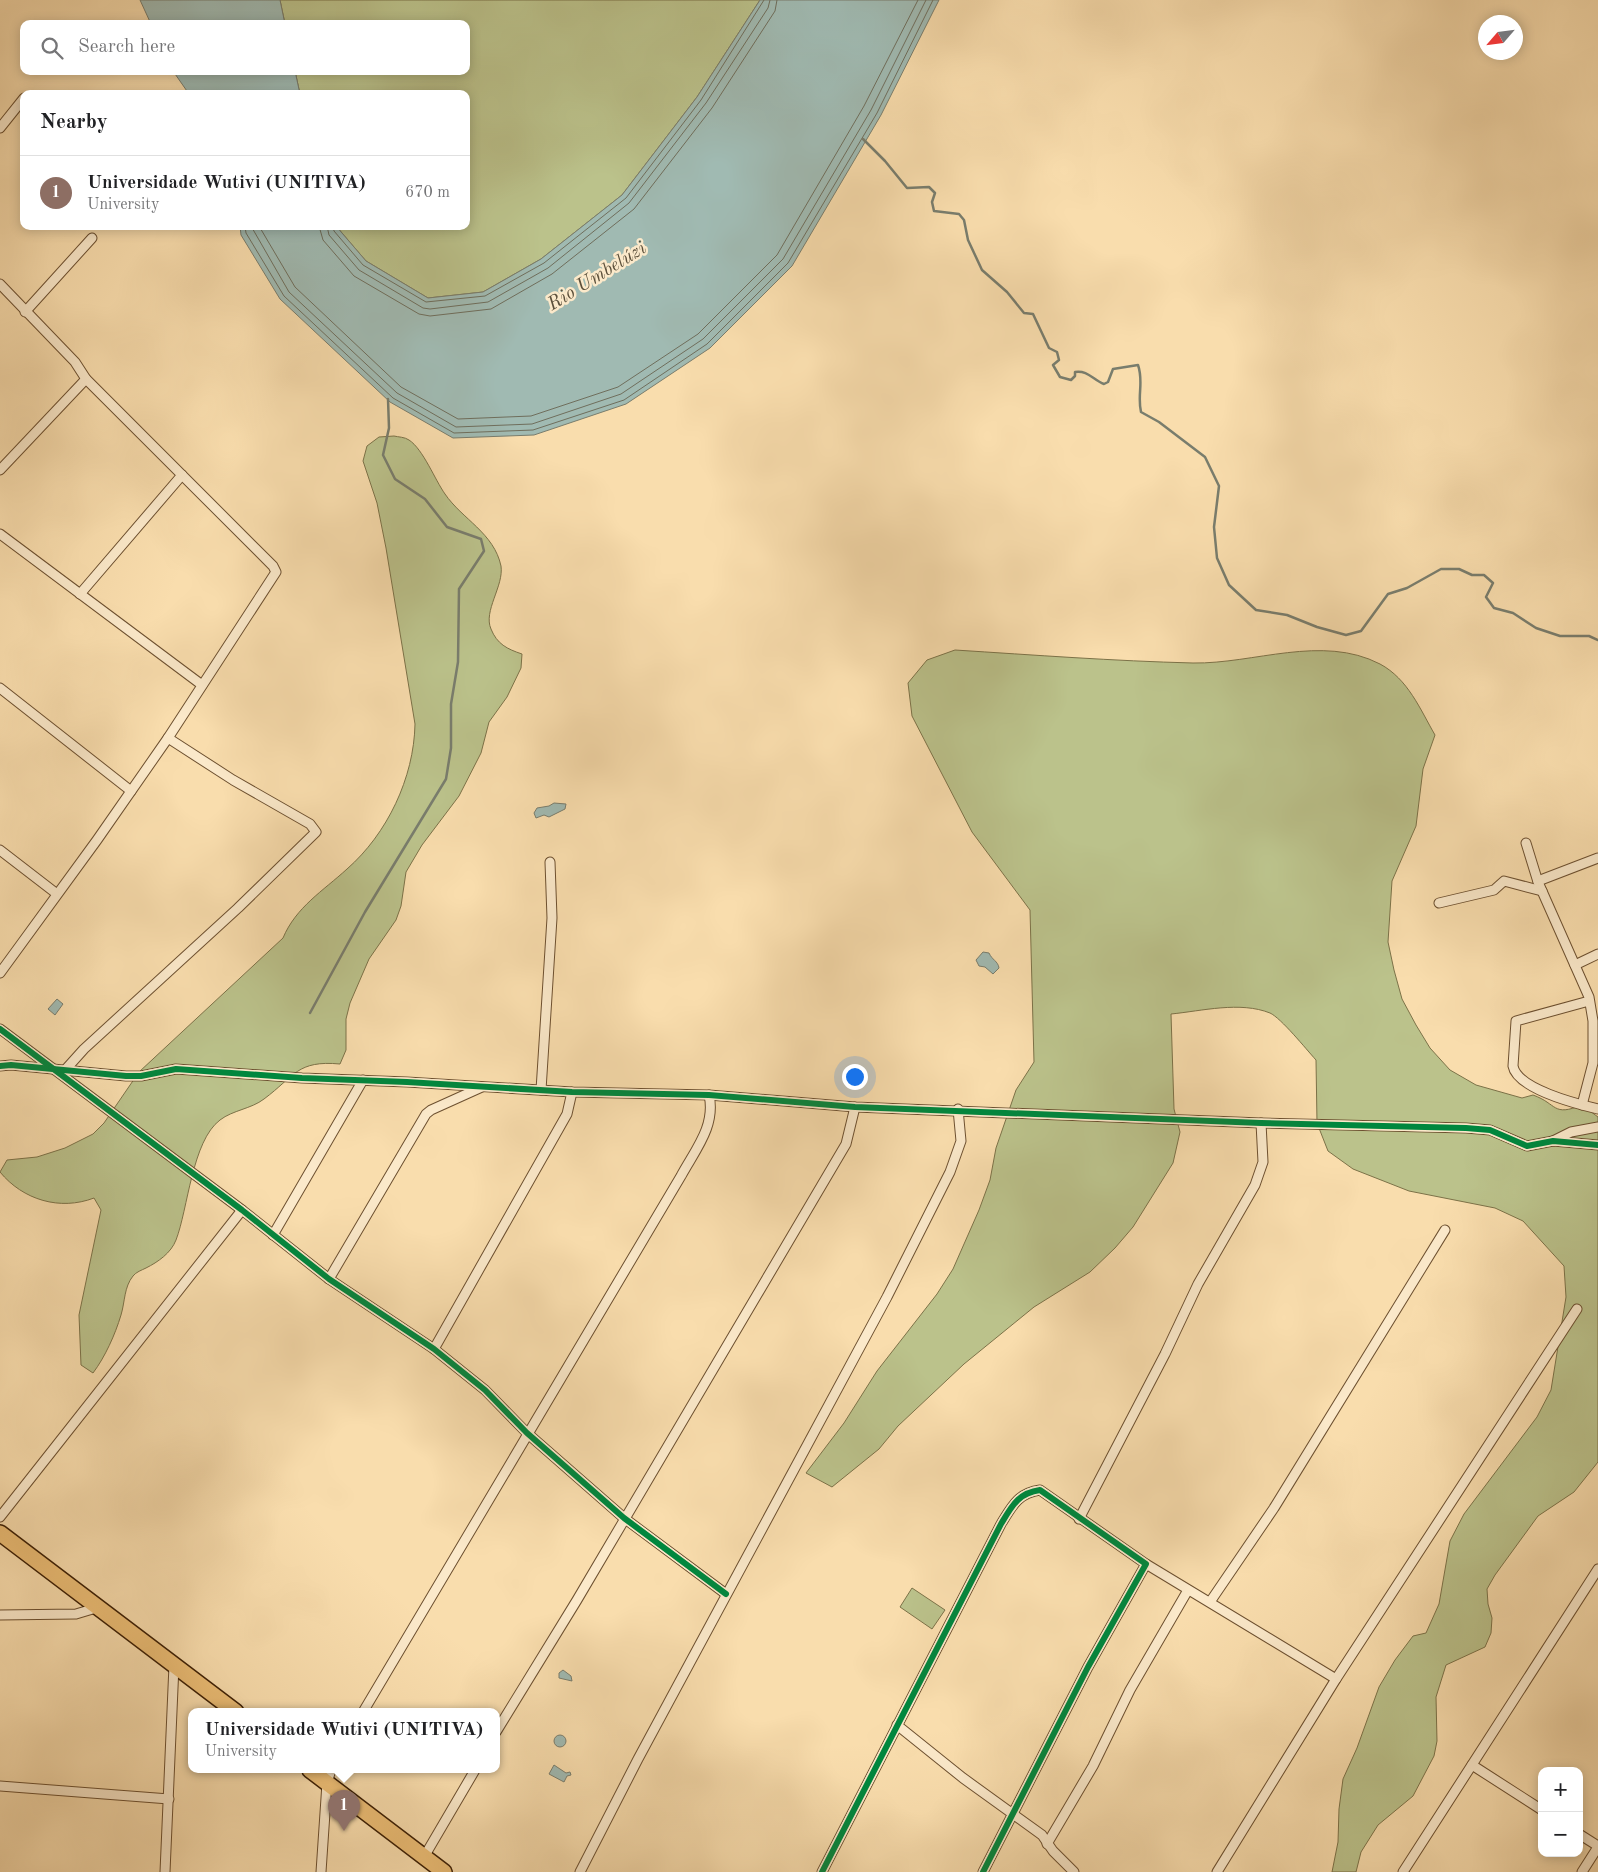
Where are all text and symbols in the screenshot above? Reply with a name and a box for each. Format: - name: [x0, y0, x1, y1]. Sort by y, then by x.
- north arrow: [1478, 15, 1523, 60]
- search box: [20, 20, 470, 75]
- icon: search: [38, 34, 66, 62]
- text: Search here: [78, 38, 175, 57]
- text: Nearby: [40, 112, 108, 133]
- text: Universidade Wutivi (UNITIVA): [87, 174, 366, 193]
- text: 1: [51, 185, 61, 201]
- text: 670 m: [405, 185, 450, 201]
- text: University: [87, 197, 159, 213]
- water label: Rio Umbelúzi: [544, 239, 651, 315]
- your location: [842, 1064, 868, 1090]
- popup: [188, 1708, 500, 1773]
- text: Universidade Wutivi (UNITIVA): [205, 1721, 483, 1740]
- text: University: [205, 1744, 277, 1760]
- map controls: [1538, 1767, 1583, 1857]
- button: +: [1538, 1767, 1583, 1812]
- pin: 1: [328, 1790, 360, 1831]
- button: −: [1538, 1812, 1583, 1857]

